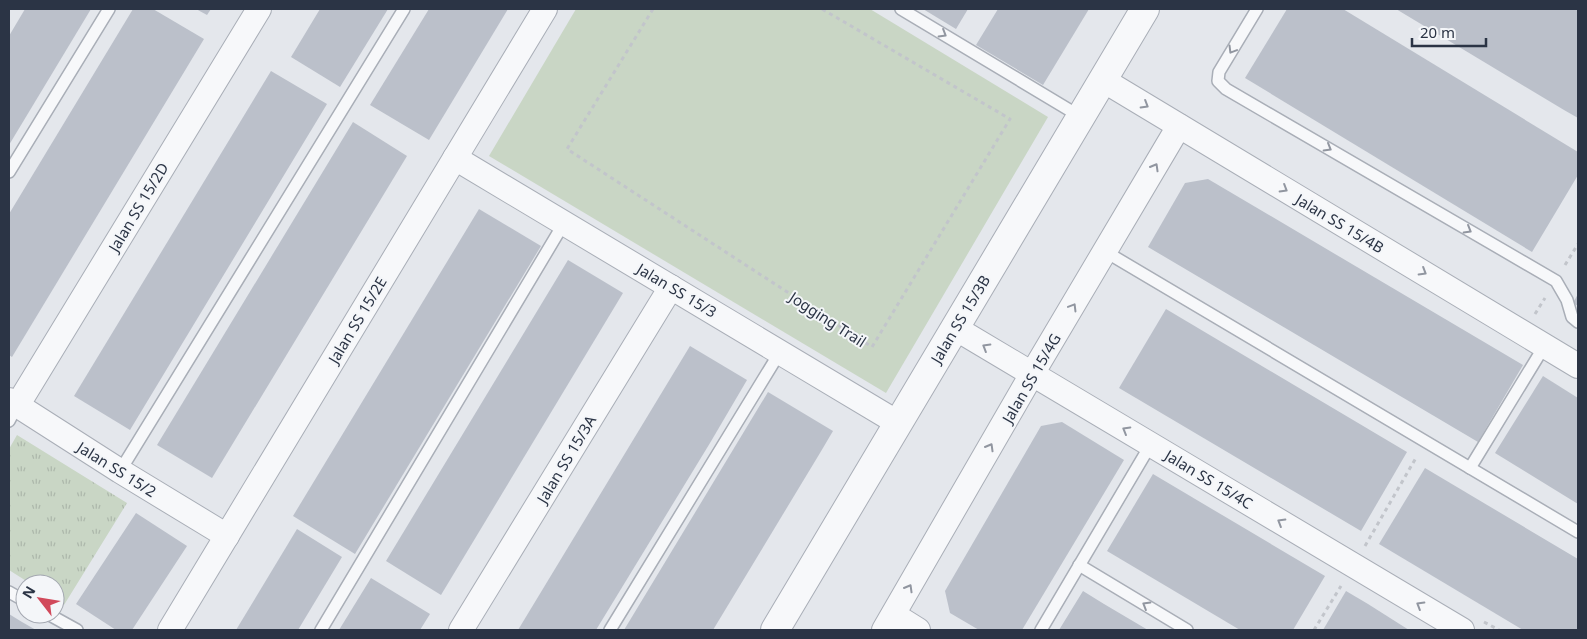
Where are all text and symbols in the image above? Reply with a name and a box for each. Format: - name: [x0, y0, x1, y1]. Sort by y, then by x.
- scale bar: [1412, 15, 1486, 47]
- text: 20 m: [1420, 22, 1455, 42]
- one-way arrow: [937, 28, 946, 37]
- one-way arrow: [1228, 45, 1238, 54]
- one-way arrow: [1139, 98, 1148, 108]
- one-way arrow: [1322, 141, 1331, 151]
- street label: Jalan SS 15/2D: [102, 159, 173, 257]
- one-way arrow: [1149, 164, 1159, 173]
- one-way arrow: [1278, 182, 1287, 192]
- street label: Jalan SS 15/4B: [1291, 188, 1388, 257]
- one-way arrow: [1462, 223, 1471, 233]
- street label: Jalan SS 15/3: [632, 257, 721, 322]
- one-way arrow: [1418, 266, 1427, 276]
- street label: Jalan SS 15/3B: [925, 271, 994, 368]
- street label: Jalan SS 15/2E: [322, 273, 391, 369]
- street label: Jogging Trail: [784, 286, 870, 351]
- one-way arrow: [1066, 304, 1076, 313]
- street label: Jalan SS 15/4G: [996, 329, 1065, 428]
- one-way arrow: [983, 344, 992, 354]
- street label: Jalan SS 15/3A: [531, 411, 600, 508]
- one-way arrow: [1123, 426, 1132, 436]
- street label: Jalan SS 15/2: [72, 436, 160, 501]
- one-way arrow: [984, 444, 994, 453]
- street label: Jalan SS 15/4C: [1160, 444, 1257, 513]
- one-way arrow: [1277, 519, 1286, 529]
- north arrow: [15, 574, 65, 624]
- text: N: [17, 582, 40, 602]
- one-way arrow: [903, 585, 913, 594]
- one-way arrow: [1142, 602, 1151, 612]
- one-way arrow: [1417, 602, 1426, 612]

